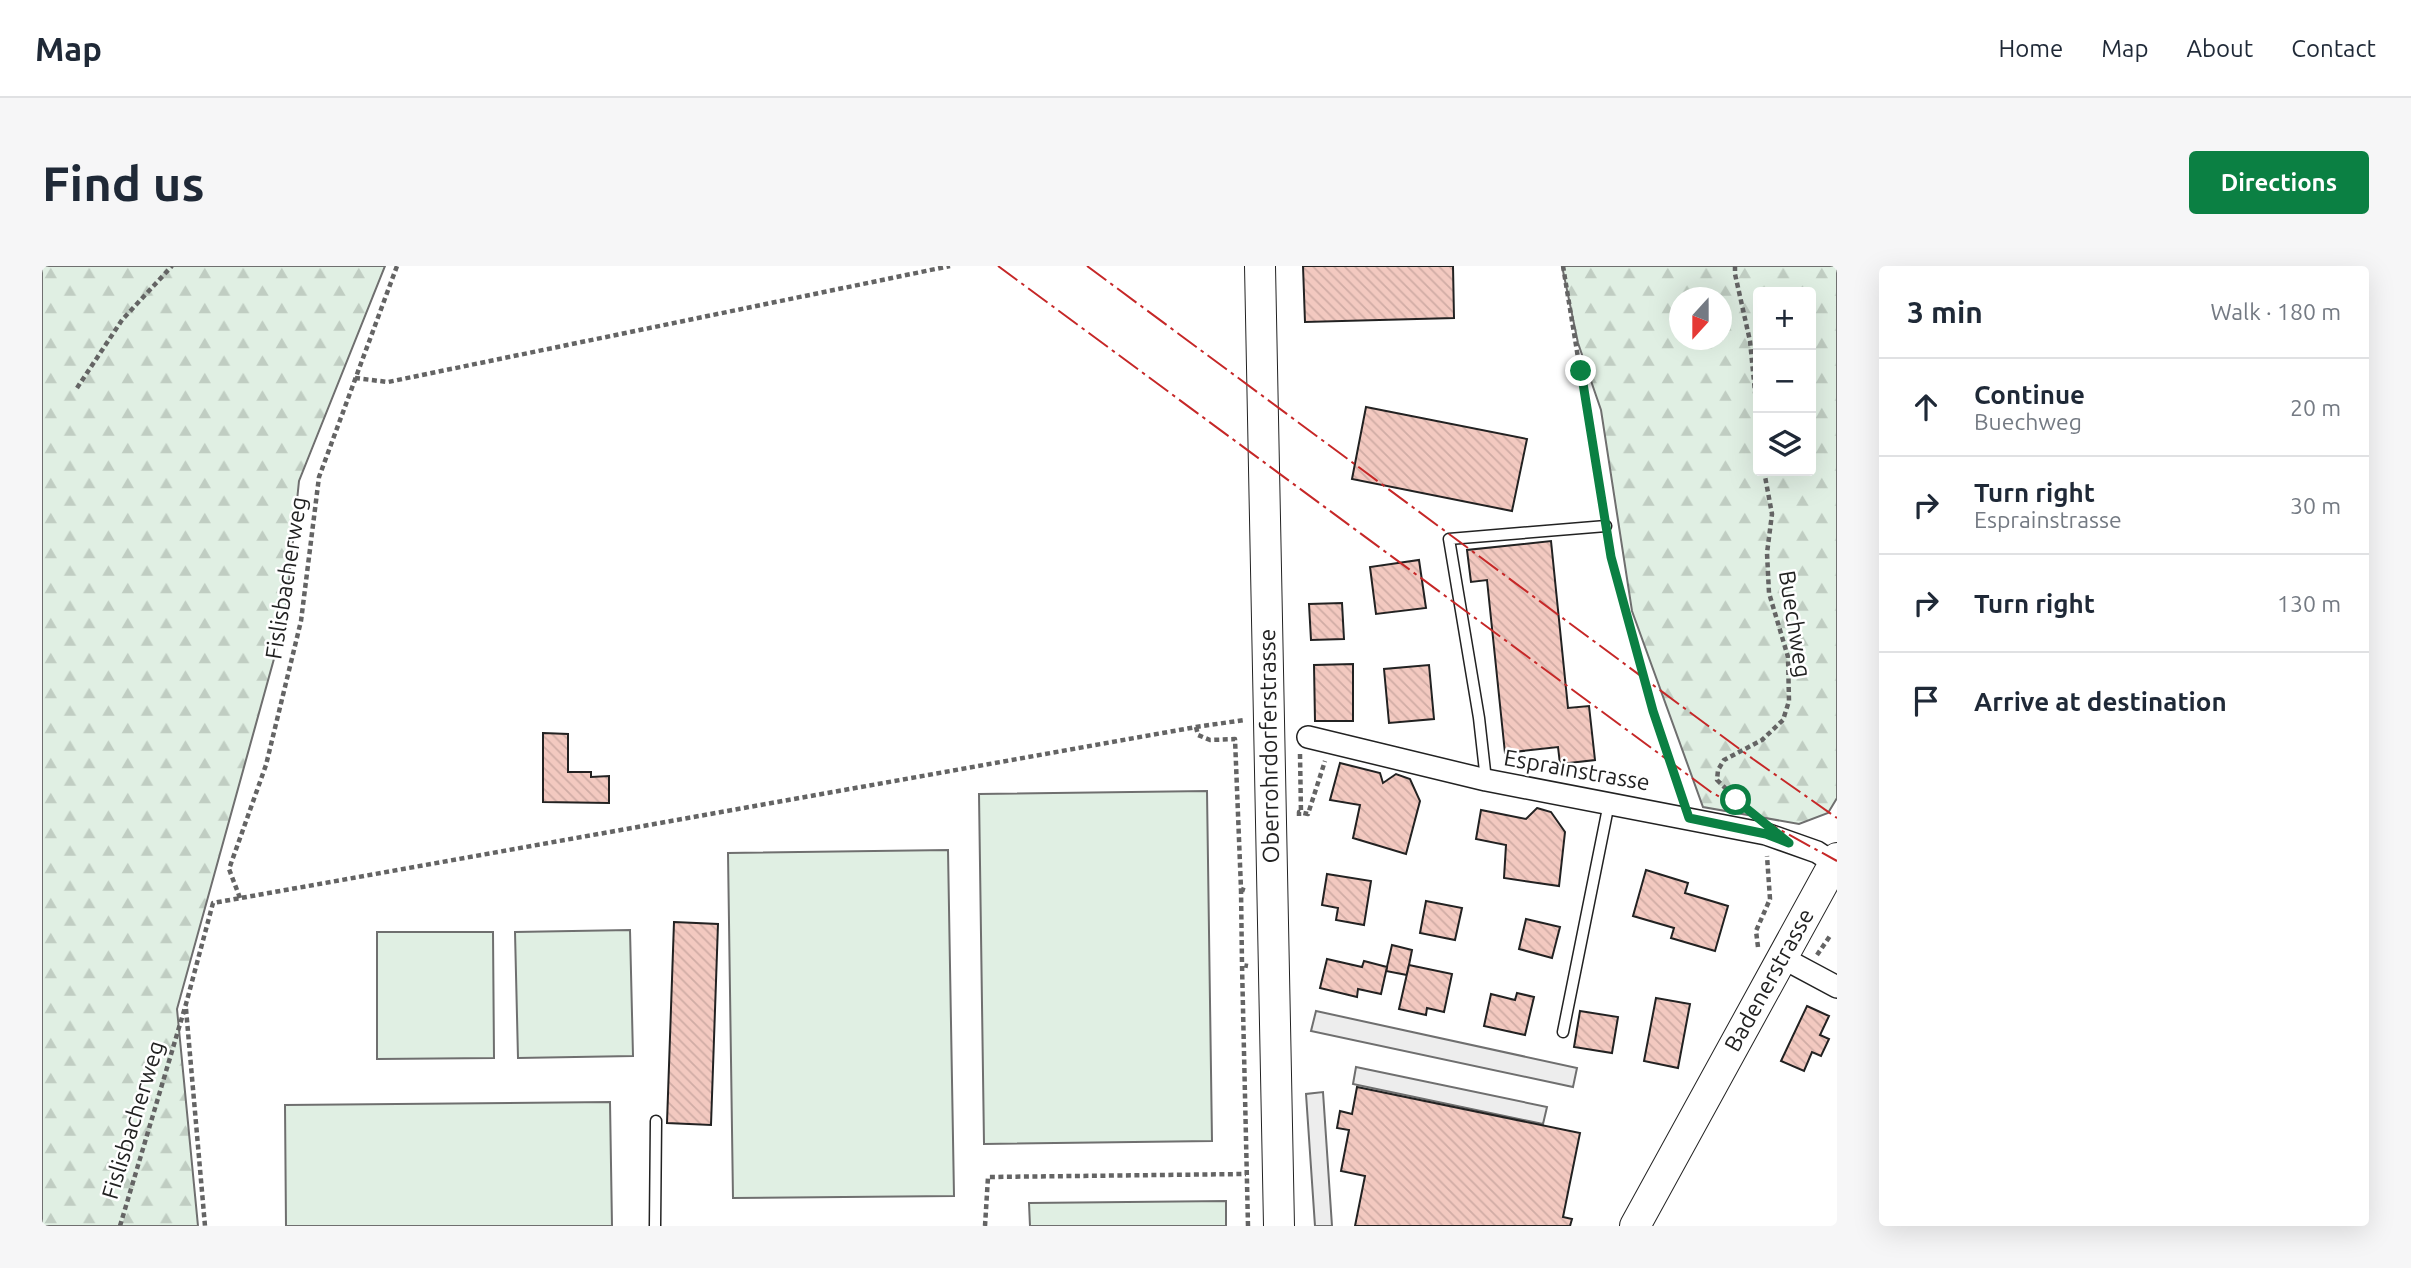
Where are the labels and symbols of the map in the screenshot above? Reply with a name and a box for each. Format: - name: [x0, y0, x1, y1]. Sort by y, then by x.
- north arrow: [1669, 287, 1732, 350]
- route end: [1565, 355, 1596, 386]
- street label: Fislisbacherweg: [260, 495, 311, 661]
- street label: Buechweg: [1775, 569, 1816, 679]
- street label: Oberrohrdorferstrasse: [1254, 628, 1283, 864]
- street label: Esprainstrasse: [1502, 744, 1652, 795]
- route start: [1720, 784, 1751, 815]
- street label: Badenerstrasse: [1719, 904, 1818, 1055]
- street label: Fislisbacherweg: [97, 1038, 168, 1202]

